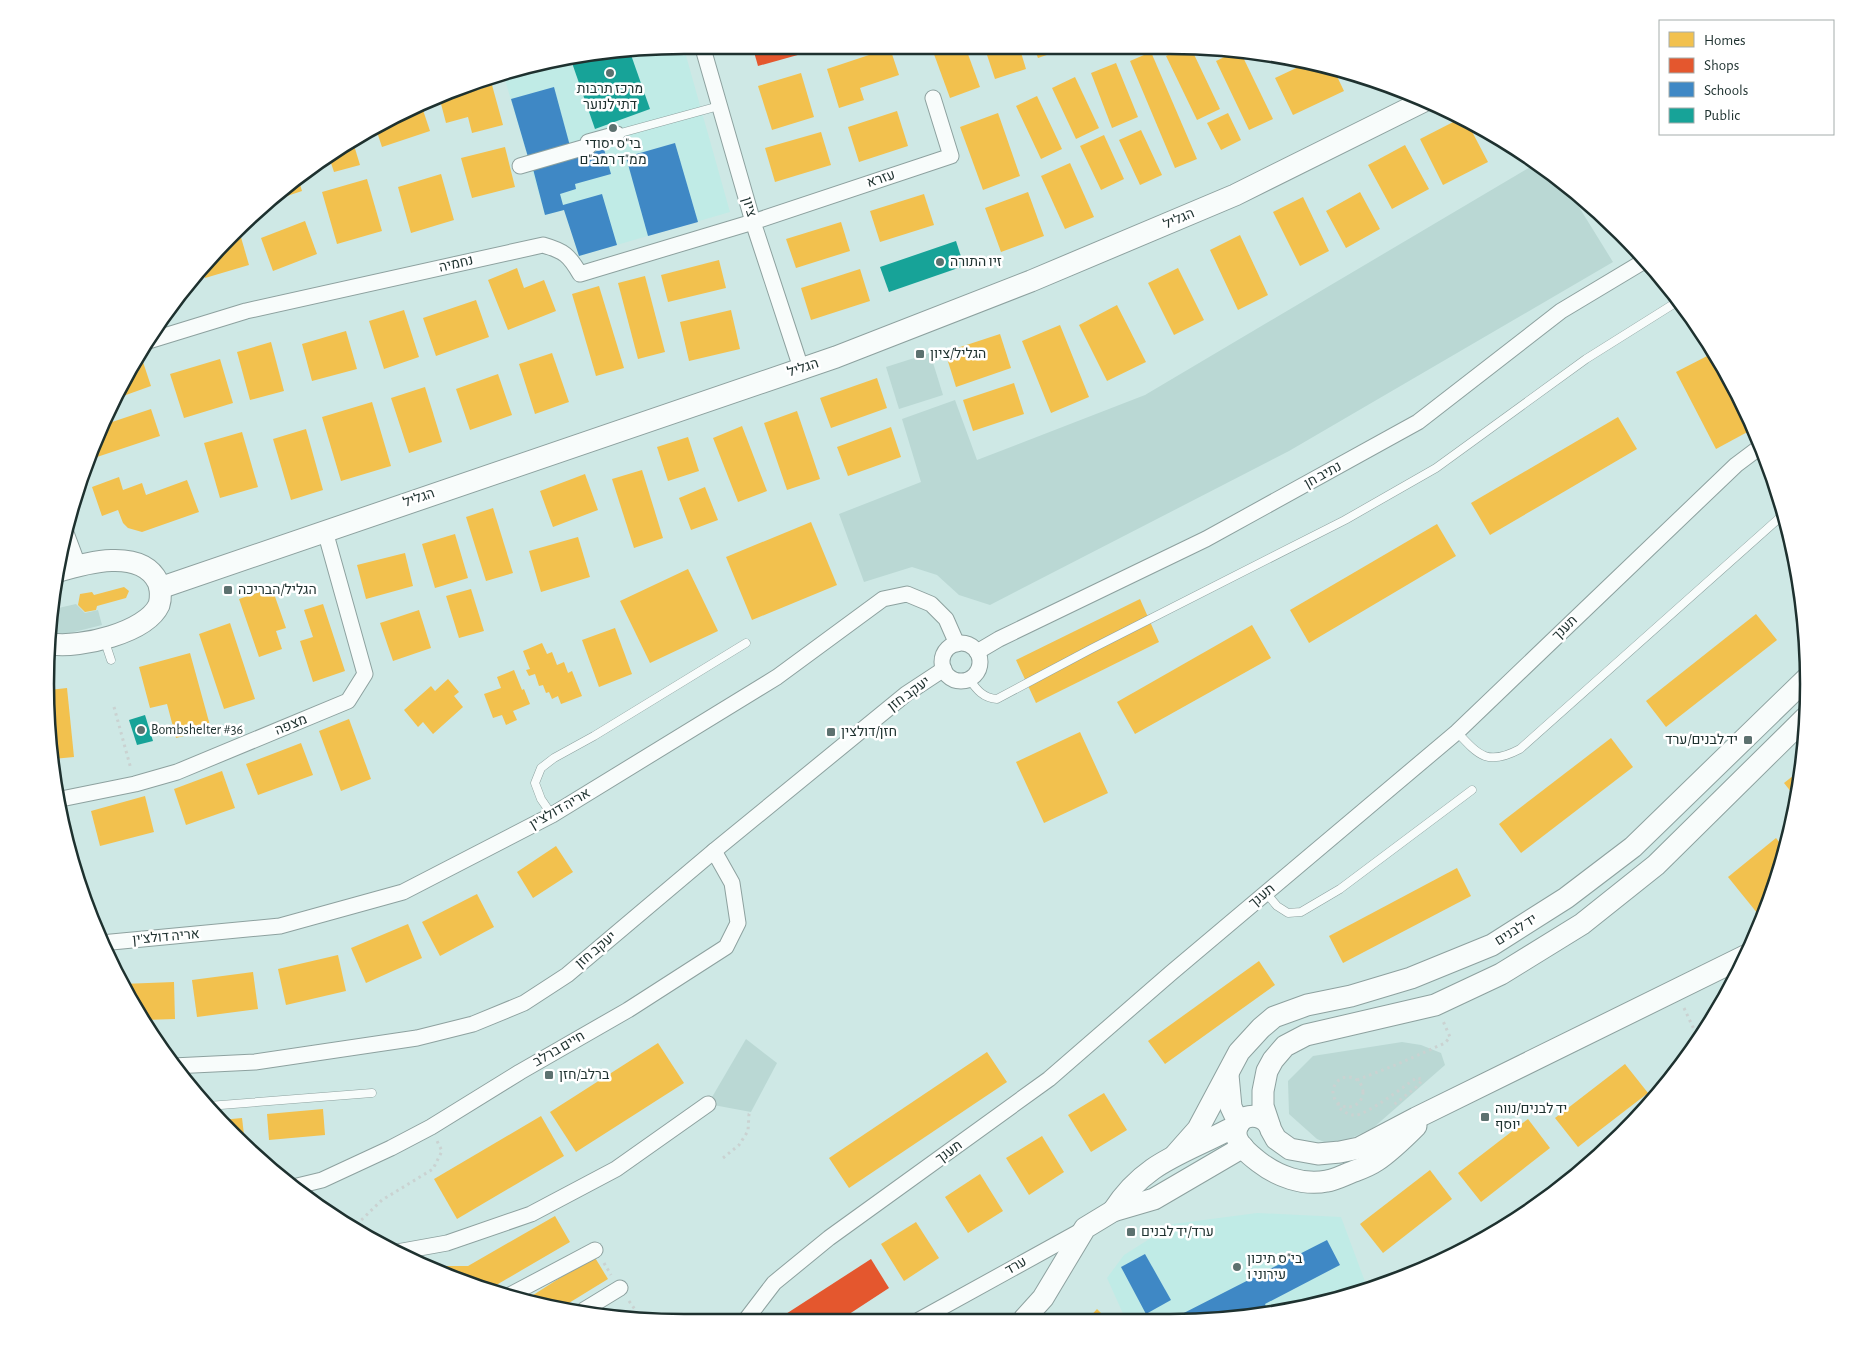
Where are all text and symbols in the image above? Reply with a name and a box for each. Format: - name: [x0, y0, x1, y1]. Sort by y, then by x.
- legend: [1659, 20, 1834, 135]
- text: Homes: [1704, 33, 1746, 48]
- text: Shops: [1704, 58, 1739, 73]
- marker: מרכז תרבות דתי לנוער: [604, 67, 616, 79]
- place label: מרכז תרבות דתי לנוער: [577, 82, 643, 112]
- text: Schools: [1704, 83, 1748, 98]
- text: Public: [1704, 108, 1740, 123]
- marker: בי"ס יסודי ממ"ד רמב"ם: [607, 122, 619, 134]
- place label: בי"ס יסודי ממ"ד רמב"ם: [579, 137, 647, 167]
- street label: עזרא: [865, 168, 897, 190]
- street label: ציון: [739, 195, 759, 219]
- street label: הגליל: [1161, 206, 1197, 232]
- street label: נחמיה: [437, 253, 475, 275]
- place label: זיו התורה: [950, 255, 1002, 269]
- marker: זיו התורה: [934, 256, 946, 268]
- place label: הגליל/ציון: [930, 347, 986, 361]
- marker: הגליל/ציון: [914, 348, 926, 360]
- street label: הגליל: [785, 356, 821, 380]
- street label: נתיב חן: [1302, 459, 1344, 491]
- street label: הגליל: [401, 486, 437, 510]
- place label: הגליל/הבריכה: [238, 583, 317, 597]
- marker: הגליל/הבריכה: [222, 584, 234, 596]
- street label: תענך: [1550, 613, 1580, 643]
- street label: יעקב חזן: [885, 674, 933, 714]
- street label: מצפה: [273, 712, 309, 738]
- place label: Bombshelter #36: [151, 723, 243, 737]
- marker: Bombshelter #36: [135, 724, 147, 736]
- place label: חזן/דולצין: [841, 725, 897, 739]
- marker: חזן/דולצין: [825, 726, 837, 738]
- place label: יד לבנים/ערד: [1665, 733, 1738, 747]
- marker: יד לבנים/ערד: [1742, 734, 1754, 746]
- street label: אריה דולצ'ין: [527, 786, 593, 832]
- street label: תענך: [1246, 881, 1278, 911]
- street label: יד לבנים: [1493, 912, 1539, 948]
- street label: אריה דולצ'ין: [132, 927, 200, 947]
- street label: יעקב חזן: [573, 929, 619, 971]
- street label: חיים ברלב: [531, 1029, 587, 1069]
- place label: ברלב/חזן: [559, 1068, 610, 1082]
- marker: ברלב/חזן: [543, 1069, 555, 1081]
- place label: יד לבנים/נווה יוסף: [1495, 1102, 1567, 1132]
- marker: יד לבנים/נווה יוסף: [1479, 1111, 1491, 1123]
- street label: תענך: [933, 1138, 965, 1166]
- place label: ערד/יד לבנים: [1141, 1225, 1214, 1239]
- marker: ערד/יד לבנים: [1125, 1226, 1137, 1238]
- place label: בי"ס תיכון עירוני ו: [1247, 1252, 1303, 1282]
- street label: ערד: [1003, 1254, 1029, 1278]
- marker: בי"ס תיכון עירוני ו: [1231, 1261, 1243, 1273]

